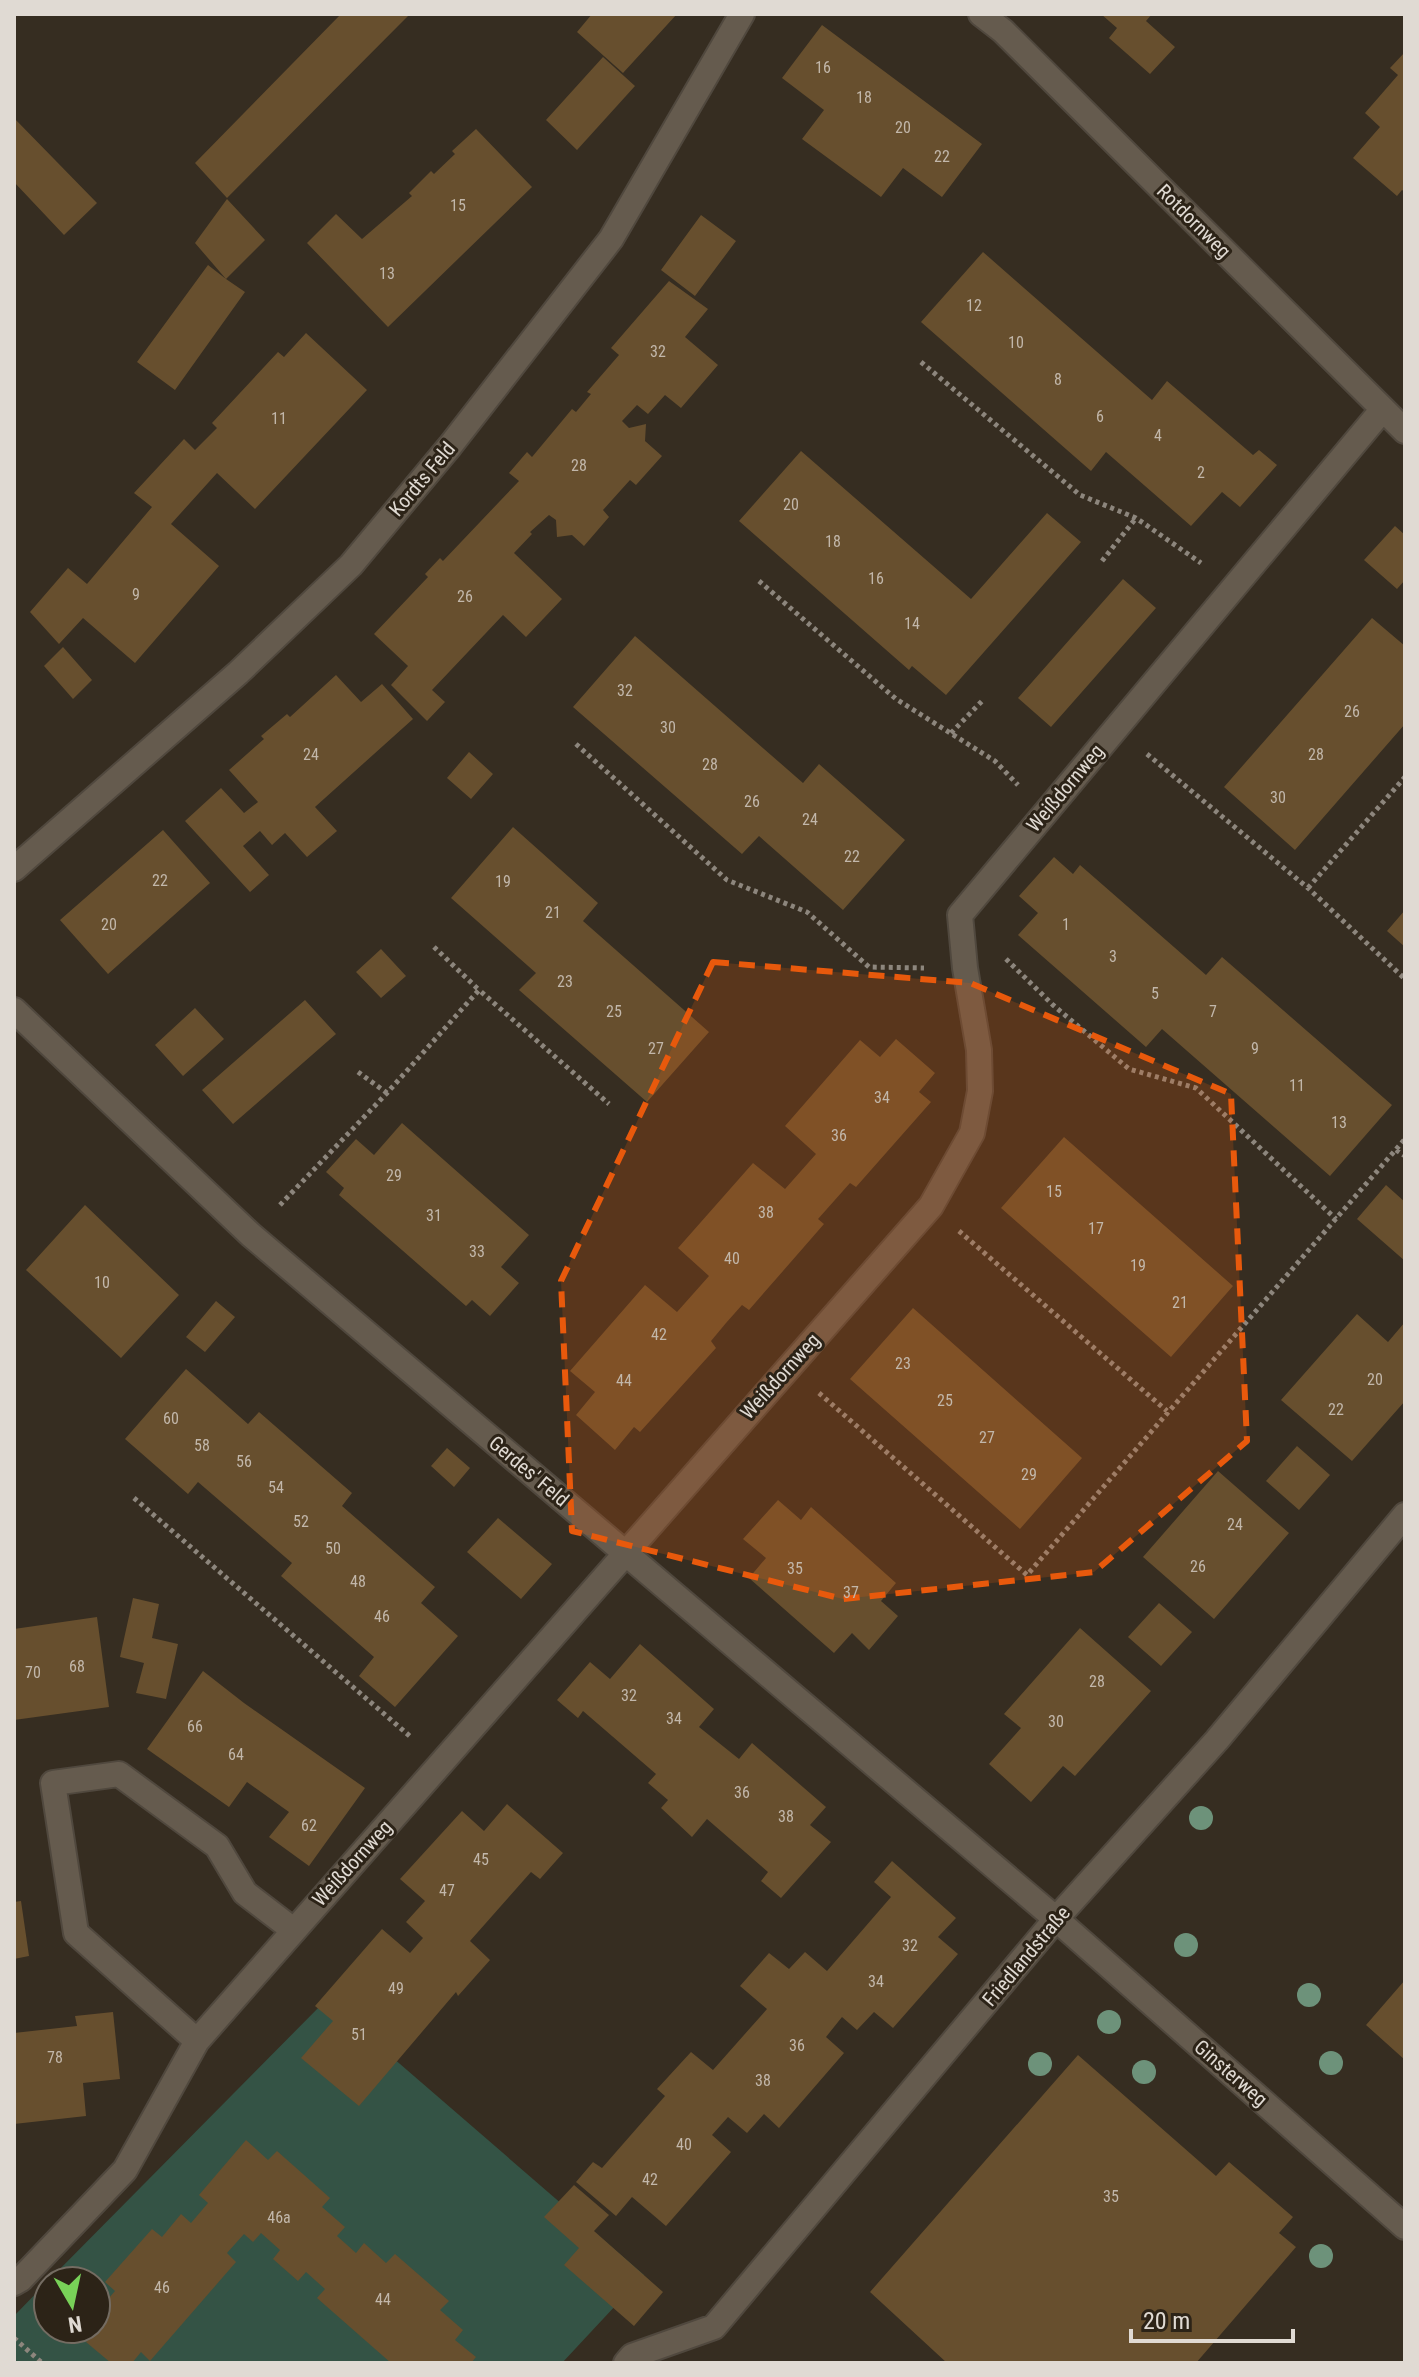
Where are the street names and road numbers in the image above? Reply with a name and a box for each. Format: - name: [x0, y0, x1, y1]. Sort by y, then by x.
- street label: Rotdornweg: [1152, 179, 1236, 263]
- street label: Kordts Feld: [384, 437, 460, 521]
- street label: Weißdornweg: [1021, 739, 1109, 837]
- street label: Weißdornweg: [735, 1328, 825, 1424]
- street label: Gerdes' Feld: [484, 1431, 574, 1511]
- street label: Weißdornweg: [307, 1815, 397, 1911]
- street label: Friedlandstraße: [977, 1901, 1075, 2011]
- street label: Ginsterweg: [1190, 2035, 1272, 2111]

